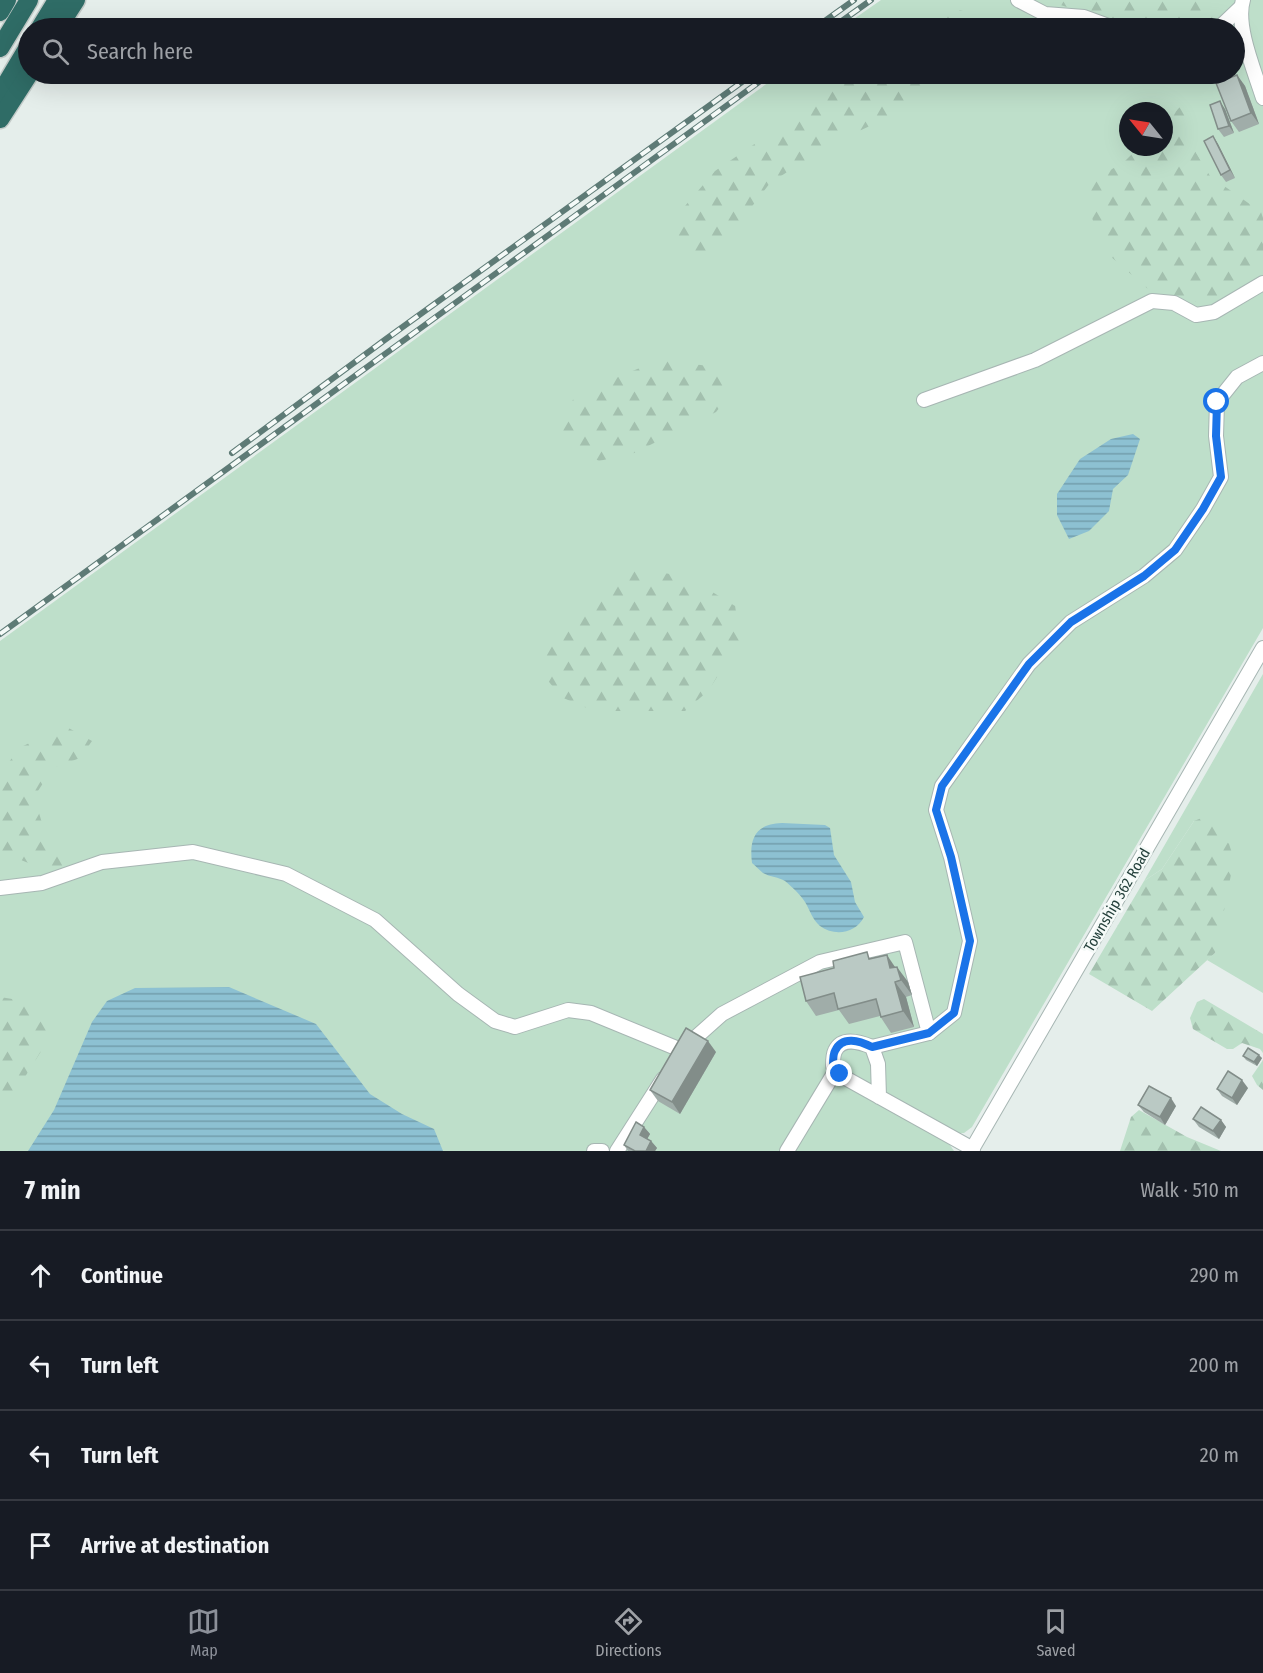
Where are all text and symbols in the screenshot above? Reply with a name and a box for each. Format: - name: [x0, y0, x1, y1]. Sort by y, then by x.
- search box: [18, 18, 1245, 84]
- icon: search: [39, 35, 72, 68]
- text: Search here: [87, 38, 193, 65]
- north arrow: [1119, 102, 1173, 156]
- route start: [1203, 388, 1229, 414]
- street label: Township 362 Road: [1080, 845, 1154, 955]
- route end: [826, 1060, 852, 1086]
- text: 7 min: [24, 1175, 81, 1206]
- text: Walk · 510 m: [1140, 1178, 1239, 1202]
- icon: ahead: [24, 1259, 57, 1292]
- text: Continue: [81, 1262, 163, 1289]
- text: 290 m: [1190, 1263, 1239, 1287]
- icon: left: [24, 1349, 57, 1382]
- text: Turn left: [81, 1352, 159, 1379]
- text: 200 m: [1189, 1353, 1239, 1377]
- icon: left: [24, 1439, 57, 1472]
- text: Turn left: [81, 1442, 159, 1469]
- text: 20 m: [1200, 1443, 1239, 1467]
- icon: arrive: [24, 1529, 57, 1562]
- text: Arrive at destination: [81, 1532, 269, 1559]
- tab: Map: [187, 1605, 220, 1660]
- tab: Directions: [595, 1605, 662, 1660]
- tab: Saved: [1036, 1605, 1076, 1660]

